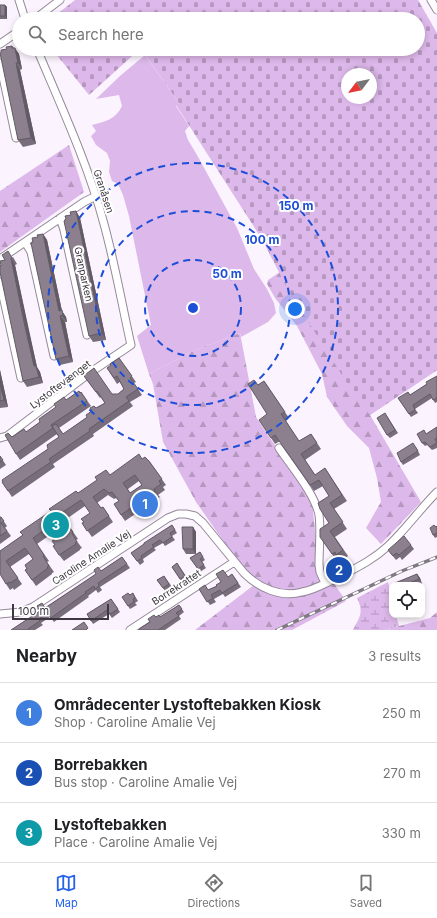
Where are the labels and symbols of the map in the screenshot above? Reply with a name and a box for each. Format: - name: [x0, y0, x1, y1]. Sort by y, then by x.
- north arrow: [341, 68, 377, 104]
- street label: Granåsen: [91, 168, 117, 215]
- text: 150 m: [279, 198, 313, 213]
- text: 100 m: [244, 232, 280, 247]
- street label: Granparken: [72, 246, 96, 302]
- text: 50 m: [212, 266, 242, 281]
- your location: [285, 299, 305, 319]
- centre of rings: [186, 301, 200, 315]
- street label: Lystoftevænget: [27, 357, 93, 411]
- pin: 1: [132, 489, 158, 519]
- pin: 3: [43, 510, 69, 540]
- street label: Caroline Amalie Vej: [49, 527, 133, 587]
- pin: 2: [326, 555, 352, 585]
- street label: Borrekrattet: [149, 566, 203, 607]
- scale bar: [12, 602, 109, 621]

